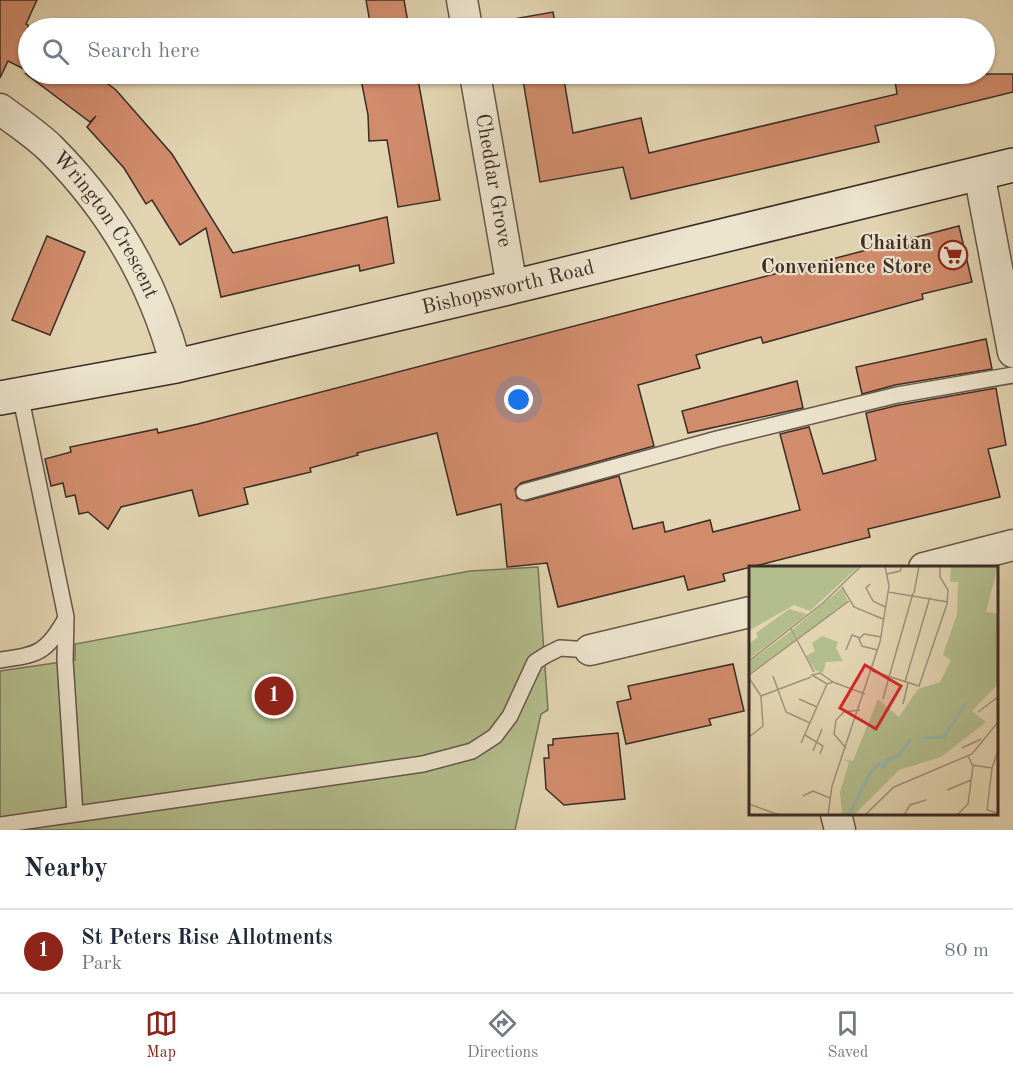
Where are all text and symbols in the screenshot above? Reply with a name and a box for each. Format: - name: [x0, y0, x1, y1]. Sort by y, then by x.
- search box: [18, 18, 995, 84]
- icon: search: [39, 35, 72, 68]
- text: Search here: [87, 40, 200, 62]
- street label: Cheddar Grove: [472, 112, 515, 249]
- street label: Wrington Crescent: [49, 147, 162, 302]
- place label: Chaitan Convenience Store: [761, 233, 932, 278]
- supermarket icon: Chaitan Convenience Store: [937, 239, 969, 271]
- street label: Bishopsworth Road: [419, 257, 597, 318]
- your location: [504, 385, 533, 414]
- inset map: [749, 566, 998, 815]
- pin: 1: [254, 674, 294, 718]
- text: Nearby: [24, 856, 108, 882]
- text: St Peters Rise Allotments: [81, 927, 333, 949]
- text: 1: [38, 941, 49, 961]
- text: 80 m: [944, 941, 989, 961]
- text: Park: [81, 954, 122, 974]
- tab: Map: [145, 1007, 178, 1063]
- tab: Directions: [467, 1007, 538, 1063]
- tab: Saved: [828, 1007, 868, 1063]

